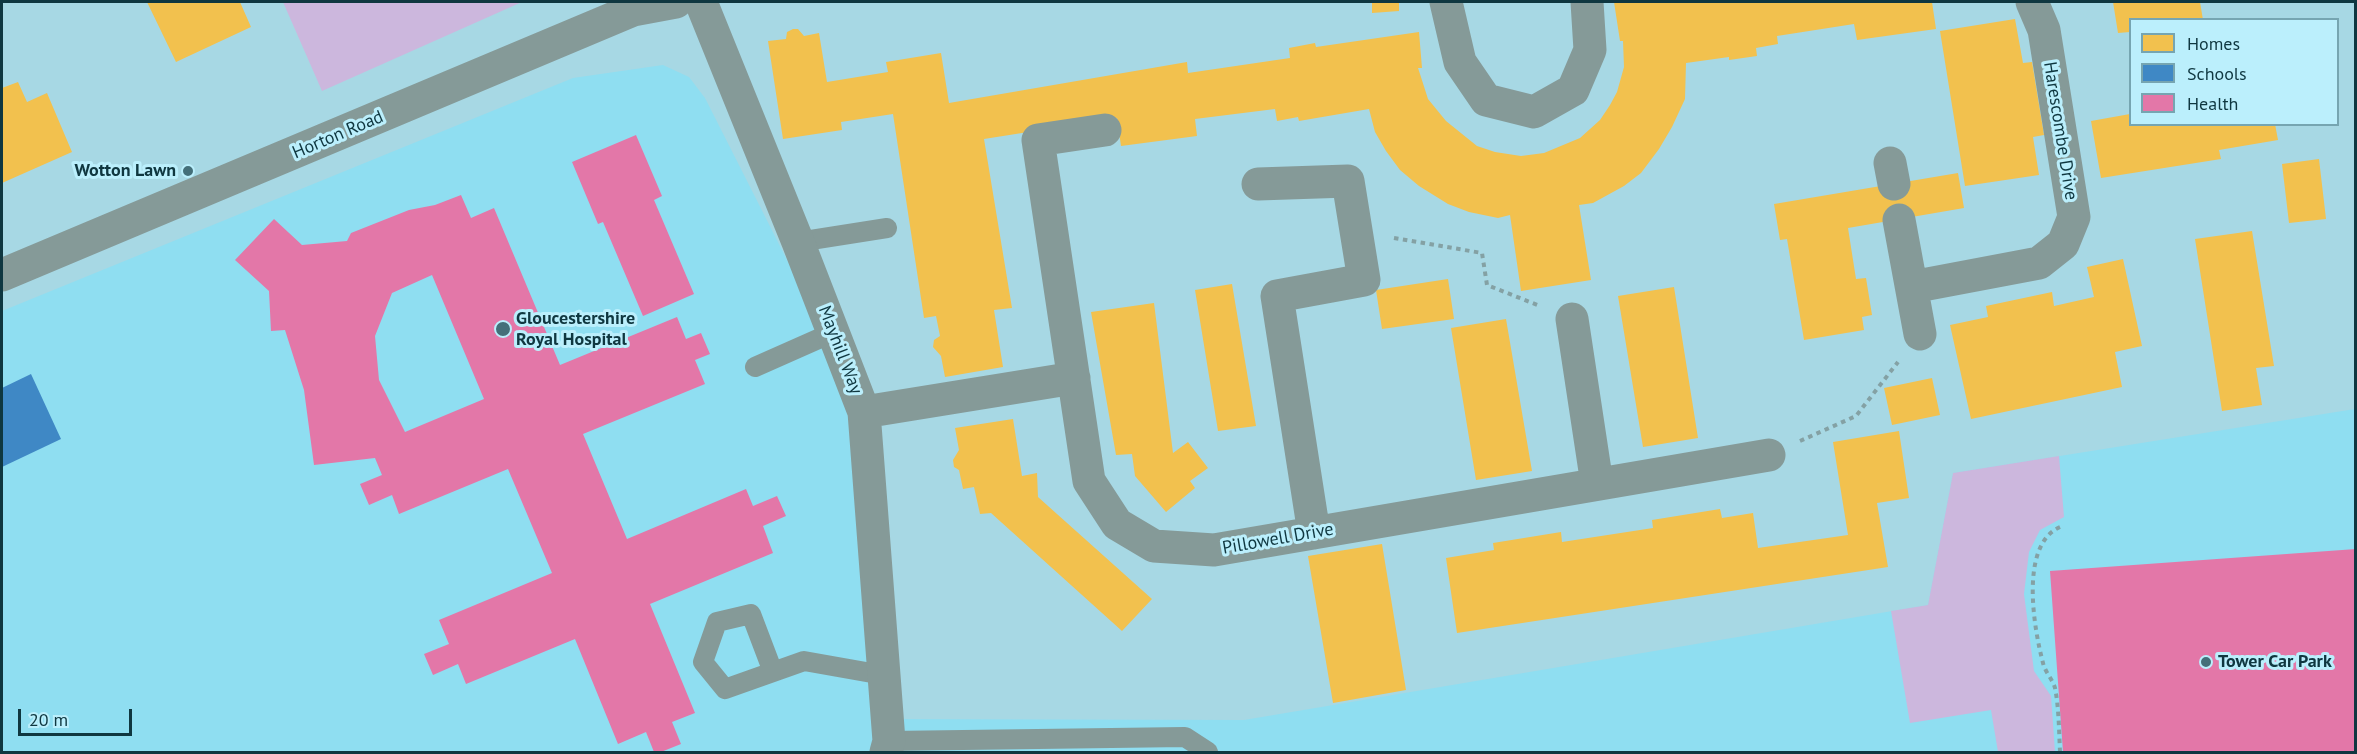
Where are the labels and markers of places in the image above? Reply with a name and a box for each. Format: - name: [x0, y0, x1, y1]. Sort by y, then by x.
- place label: Wotton Lawn: [74, 160, 176, 182]
- marker: Wotton Lawn: [181, 164, 195, 178]
- place label: Gloucestershire Royal Hospital: [516, 308, 635, 350]
- marker: Gloucestershire Royal Hospital: [494, 320, 512, 338]
- place label: Tower Car Park: [2218, 651, 2332, 673]
- marker: Tower Car Park: [2199, 655, 2213, 669]

